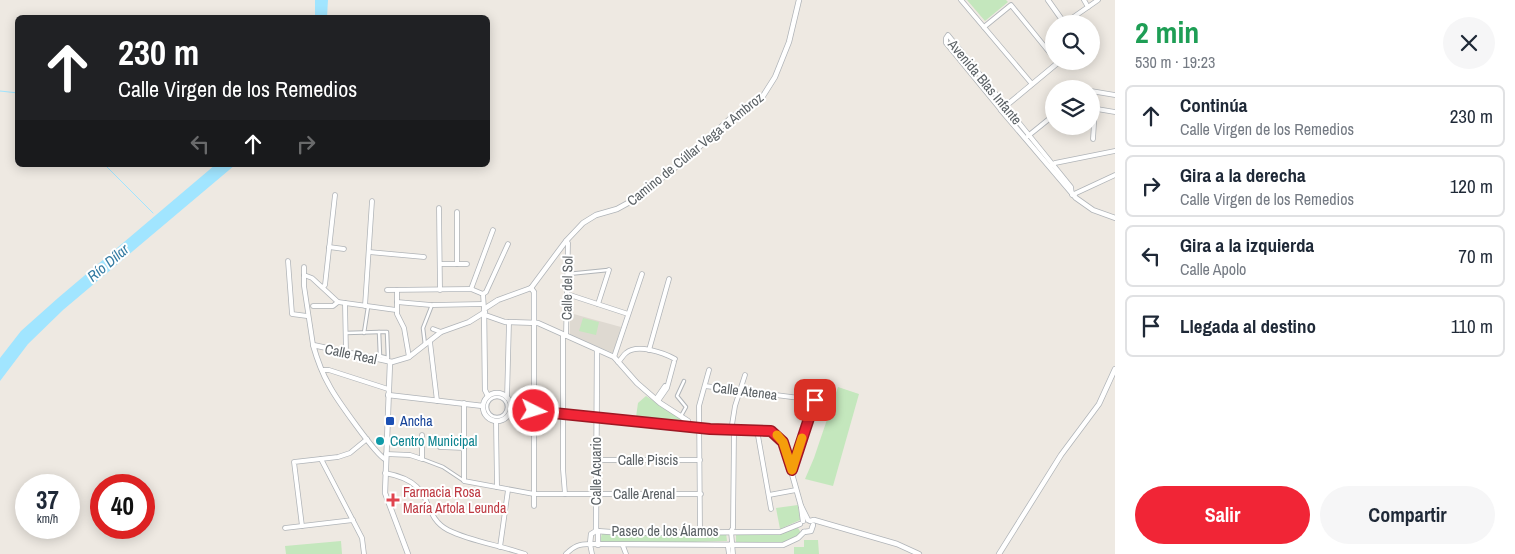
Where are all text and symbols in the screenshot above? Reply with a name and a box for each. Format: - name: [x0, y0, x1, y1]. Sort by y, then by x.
- text: 2 min: [1135, 12, 1199, 52]
- map controls: [1045, 15, 1100, 135]
- button: search: [1045, 15, 1100, 70]
- button: close: [1443, 17, 1495, 69]
- text: 230 m: [118, 29, 199, 76]
- icon: ahead: [35, 35, 100, 100]
- street label: Avenida Blas Infante: [943, 35, 1026, 128]
- text: 530 m · 19:23: [1135, 51, 1215, 73]
- text: Calle Virgen de los Remedios: [118, 74, 357, 104]
- button: layers: [1045, 80, 1100, 135]
- street label: Camino de Cúllar Vega a Ambroz: [623, 88, 767, 210]
- text: Continúa: [1180, 92, 1248, 118]
- icon: ahead: [1137, 102, 1165, 130]
- text: 230 m: [1450, 103, 1493, 129]
- text: Calle Virgen de los Remedios: [1180, 118, 1354, 140]
- icon: left: [186, 130, 214, 158]
- icon: ahead: [239, 130, 267, 158]
- icon: right: [292, 130, 320, 158]
- text: Gira a la derecha: [1180, 162, 1306, 188]
- icon: right: [1137, 172, 1165, 200]
- text: 120 m: [1450, 173, 1493, 199]
- text: Calle Virgen de los Remedios: [1180, 188, 1354, 210]
- text: Gira a la izquierda: [1180, 232, 1314, 258]
- water label: Río Dílar: [82, 238, 134, 286]
- icon: left: [1137, 242, 1165, 270]
- text: 70 m: [1458, 243, 1493, 269]
- street label: Calle del Sol: [557, 256, 577, 320]
- text: Calle Apolo: [1180, 258, 1246, 280]
- icon: arrive: [1137, 312, 1165, 340]
- text: Llegada al destino: [1180, 313, 1316, 339]
- text: 110 m: [1451, 313, 1493, 339]
- street label: Calle Real: [323, 340, 379, 368]
- street label: Calle Atenea: [712, 378, 779, 404]
- pin: [794, 379, 836, 421]
- position arrow: [507, 384, 559, 436]
- icon: arrive: [801, 386, 829, 414]
- place label: Ancha: [399, 412, 433, 430]
- marker: Ancha: [384, 415, 396, 427]
- place label: Centro Municipal: [390, 432, 477, 450]
- marker: Centro Municipal: [374, 435, 386, 447]
- street label: Calle Acuario: [587, 437, 605, 505]
- street label: Calle Piscis: [618, 451, 679, 469]
- speed limit sign: 40: [90, 474, 155, 539]
- text: 37: [36, 483, 59, 517]
- place label: Farmacia Rosa María Artola Leunda: [403, 483, 507, 517]
- street label: Calle Arenal: [613, 485, 675, 503]
- button: Salir: [1135, 486, 1310, 544]
- button: Compartir: [1320, 486, 1495, 544]
- marker: Farmacia Rosa María Artola Leunda: [387, 494, 399, 506]
- text: km/h: [37, 511, 58, 527]
- street label: Paseo de los Álamos: [611, 522, 719, 540]

